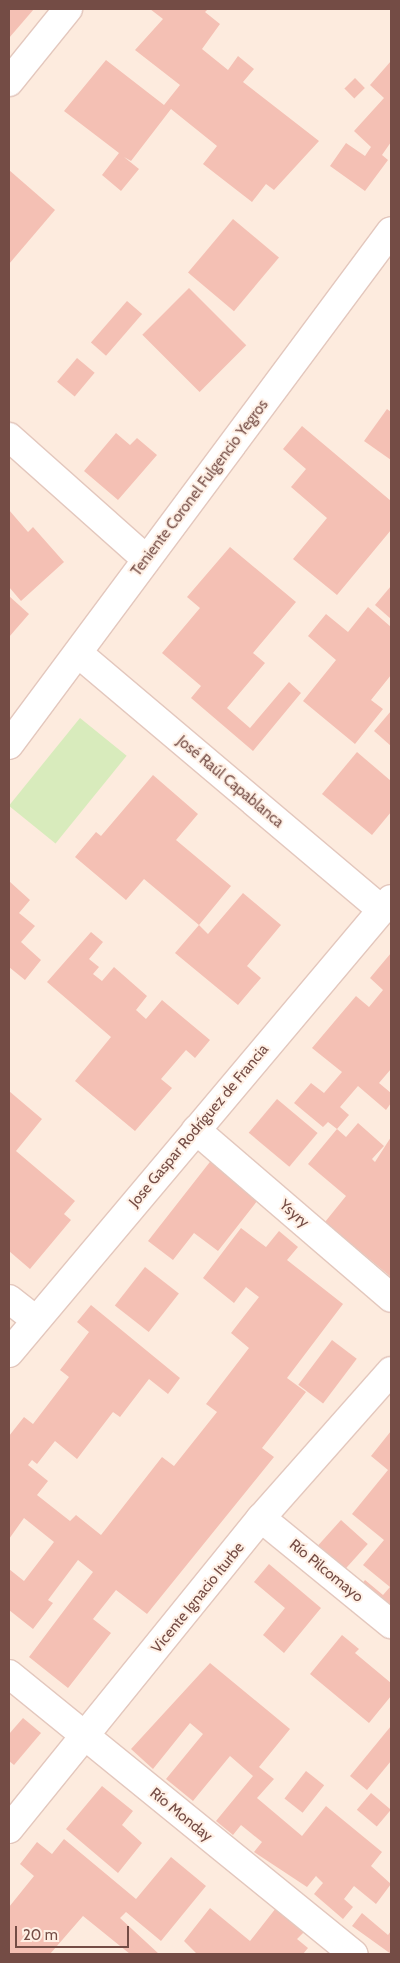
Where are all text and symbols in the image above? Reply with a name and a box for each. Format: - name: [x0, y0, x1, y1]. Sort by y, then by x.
- street label: Teniente Coronel Fulgencio Yegros: [128, 396, 272, 580]
- street label: José Raúl Capablanca: [173, 732, 287, 832]
- street label: Jose Gaspar Rodríguez de Francia: [126, 1041, 272, 1211]
- street label: Ysyry: [275, 1196, 313, 1232]
- street label: Río Pilcomayo: [286, 1536, 366, 1606]
- street label: Vicente Ignacio Iturbe: [148, 1539, 248, 1657]
- street label: Río Monday: [146, 1784, 216, 1846]
- scale bar: [18, 1916, 131, 1948]
- text: 20 m: [23, 1926, 58, 1944]

